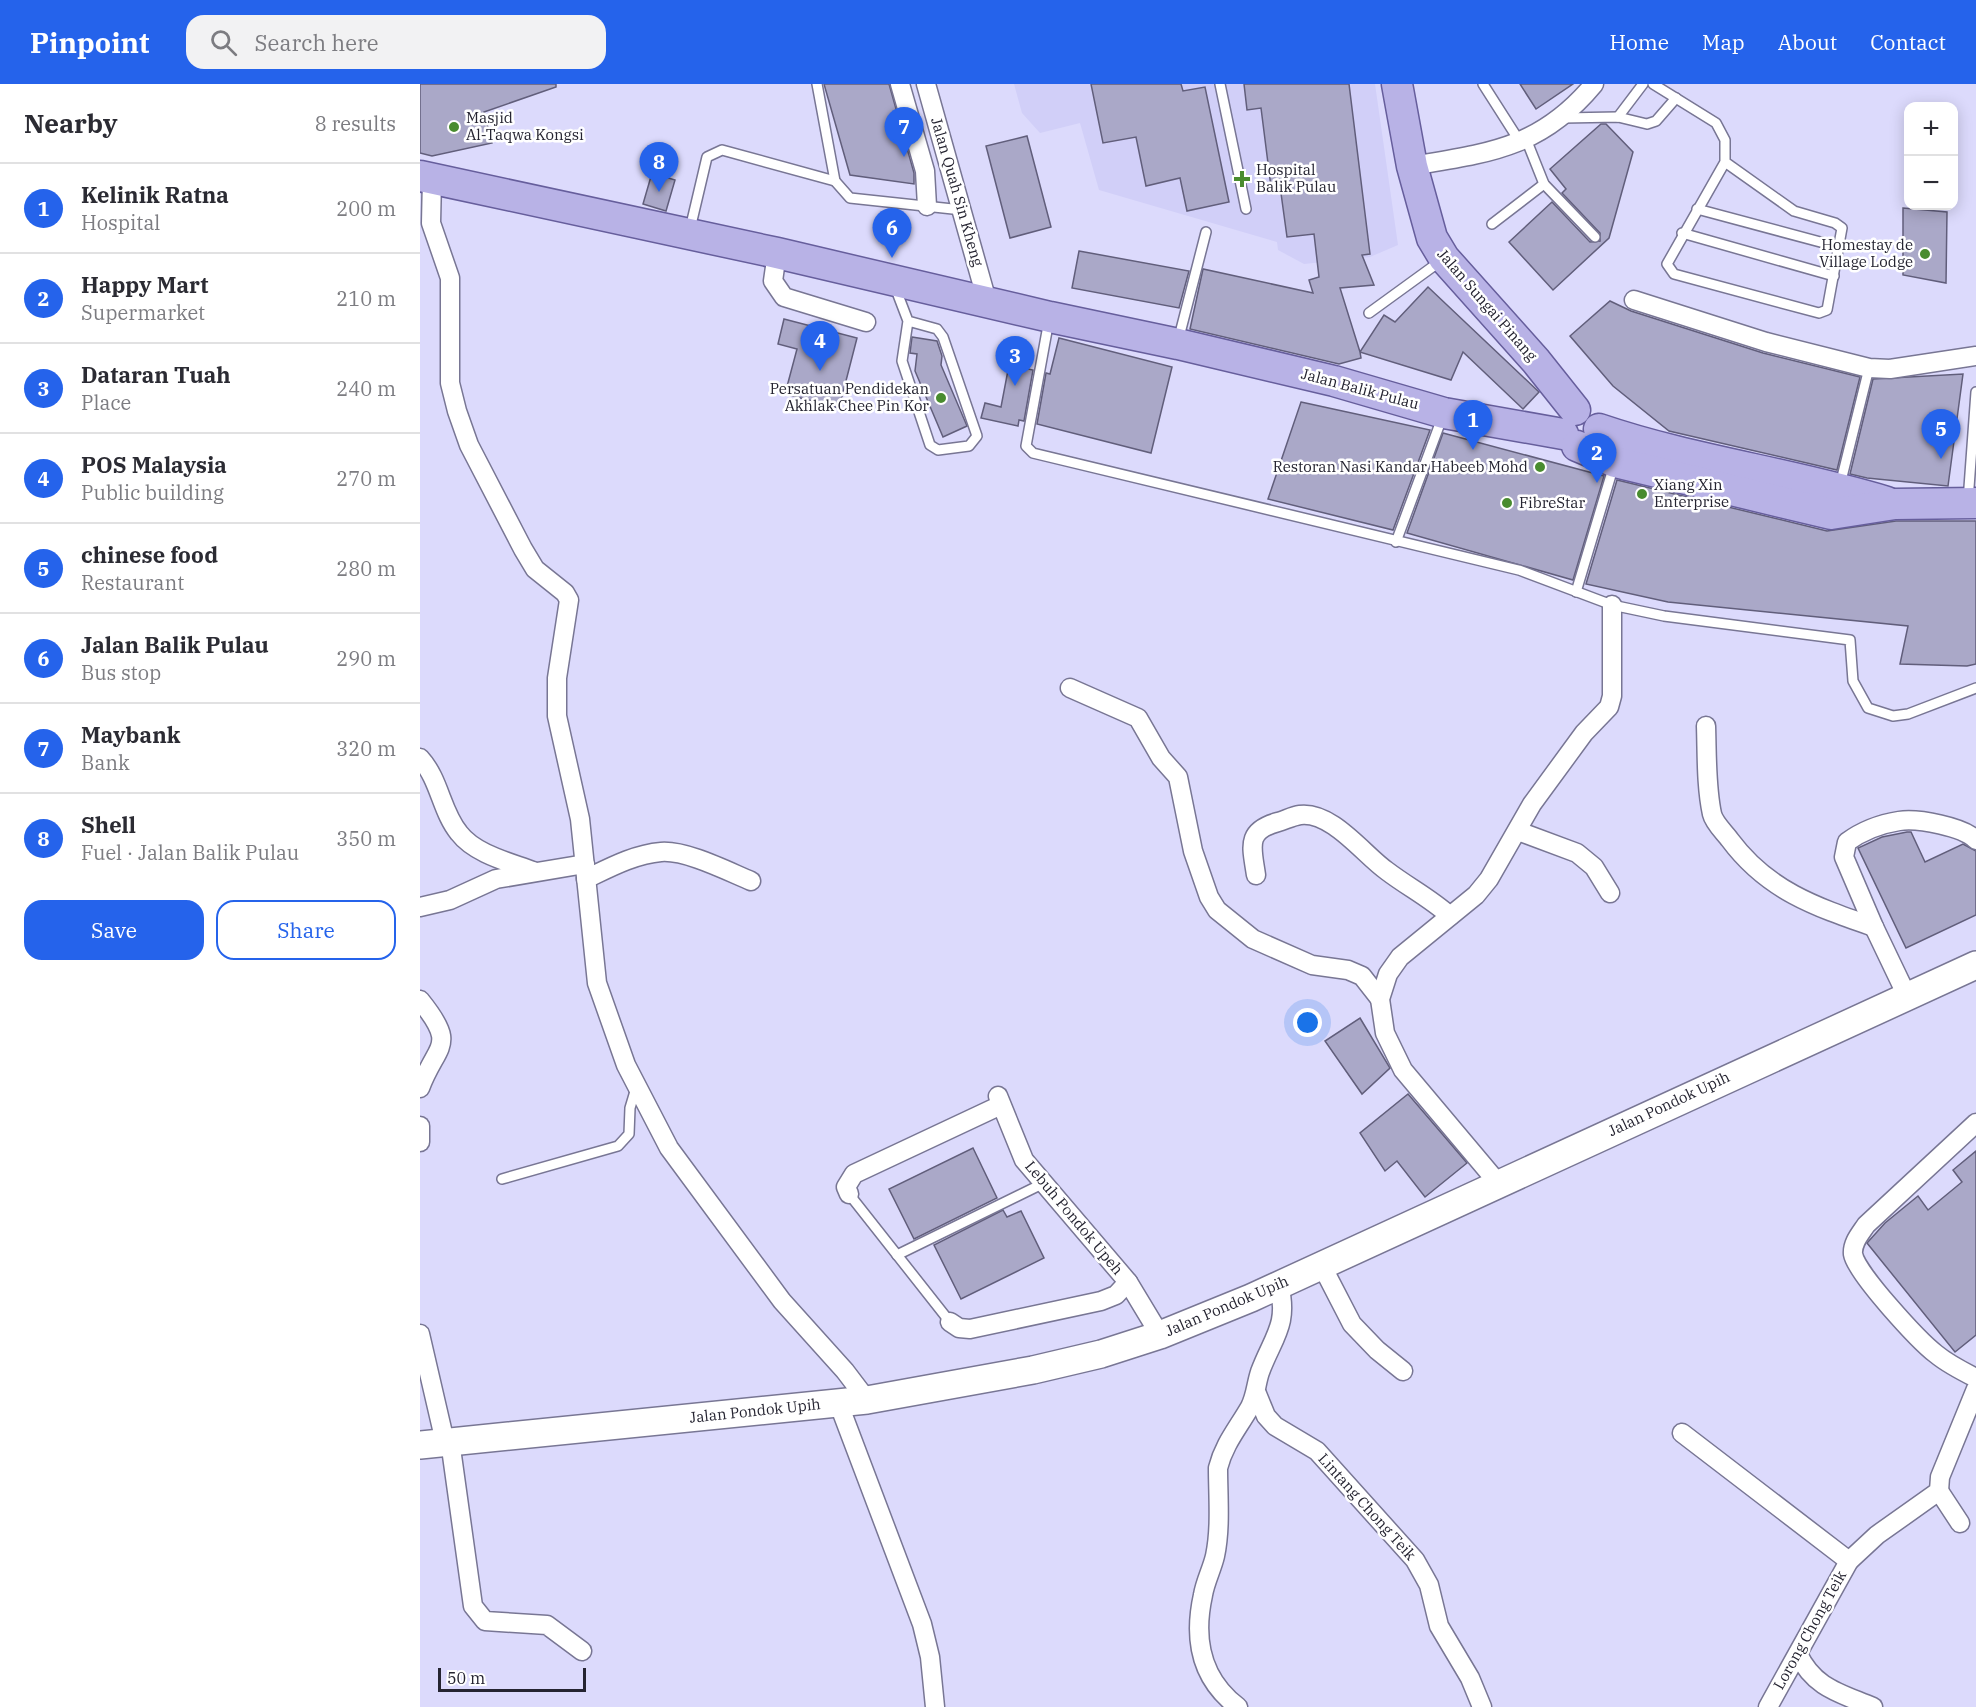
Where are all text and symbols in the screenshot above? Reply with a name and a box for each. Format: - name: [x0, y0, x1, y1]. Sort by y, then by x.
- search box: [186, 15, 606, 69]
- text: Pinpoint: [30, 24, 150, 61]
- icon: search: [207, 26, 240, 59]
- text: Search here: [255, 28, 378, 57]
- text: Home: [1609, 28, 1669, 56]
- text: Map: [1702, 28, 1745, 56]
- text: About: [1778, 28, 1837, 56]
- text: Contact: [1870, 28, 1946, 56]
- map controls: [1904, 102, 1958, 210]
- button: +: [1904, 102, 1958, 156]
- text: Nearby: [24, 106, 118, 140]
- pin: 7: [884, 107, 924, 157]
- place label: Masjid Al-Taqwa Kongsi: [466, 108, 584, 144]
- text: 8 results: [315, 110, 396, 137]
- street label: Jalan Quah Sin Kheng: [927, 115, 988, 269]
- marker: Masjid Al-Taqwa Kongsi: [447, 120, 461, 134]
- pin: 8: [640, 142, 678, 192]
- button: −: [1904, 156, 1958, 210]
- place label: Hospital Balik Pulau: [1256, 160, 1336, 196]
- marker: Hospital Balik Pulau: [1233, 170, 1251, 188]
- text: Kelinik Ratna: [81, 180, 229, 209]
- text: 1: [38, 195, 50, 222]
- text: 200 m: [336, 195, 396, 222]
- pin: 6: [872, 208, 912, 258]
- text: Hospital: [81, 209, 160, 236]
- place label: Homestay de Village Lodge: [1819, 235, 1913, 271]
- street label: Jalan Sungai Pinang: [1433, 245, 1541, 365]
- marker: Homestay de Village Lodge: [1918, 247, 1932, 261]
- text: Happy Mart: [81, 270, 208, 299]
- text: 2: [38, 285, 50, 312]
- text: 210 m: [336, 285, 396, 312]
- text: Supermarket: [81, 299, 205, 326]
- pin: 4: [800, 322, 840, 371]
- pin: 3: [996, 336, 1034, 386]
- text: Dataran Tuah: [81, 360, 231, 389]
- street label: Jalan Balik Pulau: [1299, 364, 1421, 413]
- text: 3: [38, 375, 50, 402]
- text: 240 m: [336, 375, 396, 402]
- place label: Persatuan Pendidekan Akhlak Chee Pin Kor: [770, 379, 929, 415]
- text: Place: [81, 389, 131, 416]
- marker: Persatuan Pendidekan Akhlak Chee Pin Kor: [934, 391, 948, 405]
- pin: 1: [1454, 400, 1492, 450]
- pin: 5: [1922, 410, 1960, 459]
- pin: 2: [1578, 434, 1616, 483]
- text: POS Malaysia: [81, 450, 227, 479]
- place label: Restoran Nasi Kandar Habeeb Mohd: [1273, 457, 1528, 476]
- marker: Restoran Nasi Kandar Habeeb Mohd: [1533, 460, 1547, 474]
- text: 4: [38, 465, 50, 492]
- text: 270 m: [336, 465, 396, 492]
- place label: Xiang Xin Enterprise: [1654, 475, 1729, 511]
- text: Public building: [81, 479, 224, 506]
- marker: Xiang Xin Enterprise: [1635, 487, 1649, 501]
- place label: FibreStar: [1519, 493, 1586, 512]
- marker: FibreStar: [1500, 496, 1514, 510]
- text: chinese food: [81, 540, 218, 569]
- text: 5: [38, 555, 50, 582]
- text: 280 m: [336, 555, 396, 582]
- text: Restaurant: [81, 569, 184, 596]
- text: Jalan Balik Pulau: [81, 630, 269, 659]
- text: 6: [38, 645, 50, 672]
- text: 290 m: [336, 645, 396, 672]
- text: Bus stop: [81, 659, 161, 686]
- text: Maybank: [81, 720, 180, 749]
- text: 7: [38, 735, 50, 762]
- text: 320 m: [336, 735, 396, 762]
- text: Bank: [81, 749, 130, 776]
- text: Shell: [81, 810, 136, 839]
- text: 8: [38, 825, 50, 852]
- text: 350 m: [336, 825, 396, 852]
- text: Fuel · Jalan Balik Pulau: [81, 839, 299, 866]
- button: Save: [24, 900, 204, 960]
- button: Share: [216, 900, 396, 960]
- your location: [1293, 1008, 1322, 1037]
- street label: Jalan Pondok Upih: [1605, 1067, 1733, 1140]
- street label: Lebuh Pondok Upeh: [1021, 1157, 1128, 1278]
- street label: Jalan Pondok Upih: [1162, 1271, 1291, 1340]
- street label: Jalan Pondok Upih: [688, 1394, 822, 1427]
- street label: Lintang Chong Teik: [1314, 1449, 1421, 1564]
- street label: Lorong Chong Teik: [1769, 1567, 1850, 1693]
- scale bar: [438, 1665, 586, 1692]
- text: 50 m: [447, 1668, 485, 1688]

